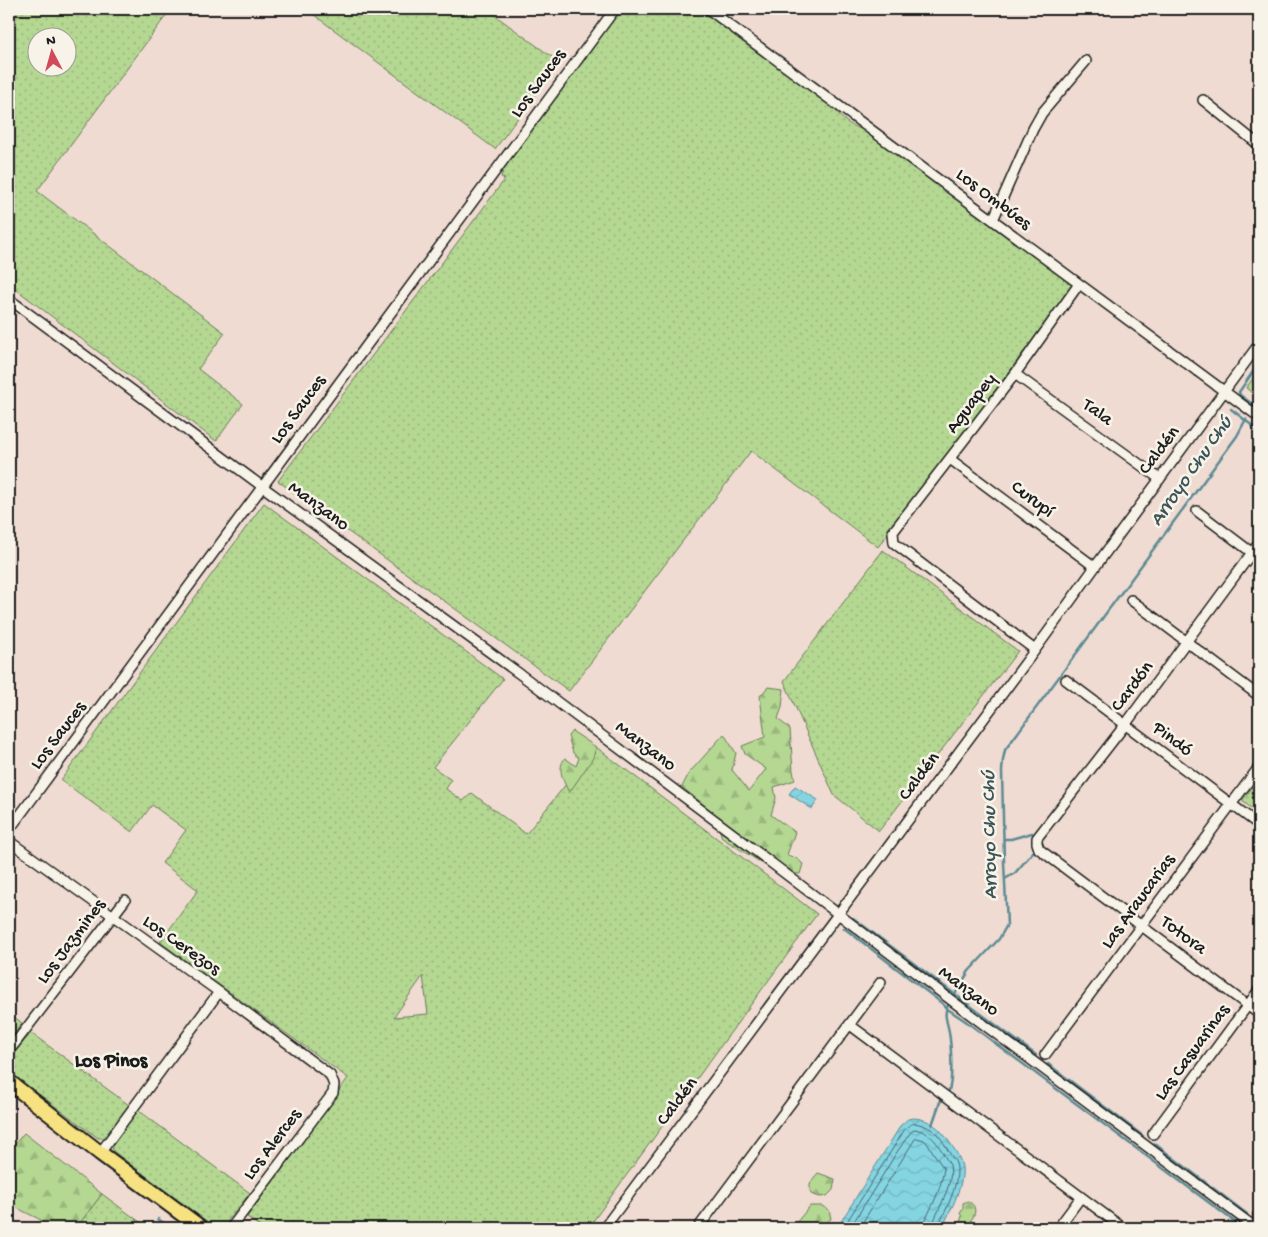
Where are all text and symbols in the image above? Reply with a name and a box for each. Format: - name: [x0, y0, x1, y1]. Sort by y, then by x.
- north arrow: [28, 28, 78, 78]
- text: N: [45, 33, 56, 50]
- street label: Los Sauces: [506, 44, 572, 123]
- street label: Los Ombúes: [951, 164, 1036, 237]
- street label: Aguapey: [942, 369, 1003, 439]
- street label: Los Sauces: [266, 370, 332, 449]
- street label: Tala: [1076, 394, 1118, 433]
- water label: Arroyo Chu Chú: [1146, 412, 1239, 531]
- street label: Caldén: [1134, 422, 1186, 480]
- street label: Curupí: [1006, 476, 1059, 524]
- street label: Manzano: [283, 477, 353, 537]
- street label: Cardón: [1106, 657, 1160, 717]
- street label: Los Sauces: [26, 696, 93, 775]
- street label: Manzano: [610, 717, 680, 778]
- street label: Pindó: [1146, 717, 1197, 763]
- street label: Caldén: [894, 748, 946, 806]
- water label: Arroyo Chu Chú: [978, 769, 1004, 899]
- street label: Las Araucarias: [1097, 849, 1182, 954]
- street label: Los Jazmines: [32, 894, 112, 989]
- street label: Los Cerezos: [137, 911, 225, 982]
- street label: Totora: [1154, 911, 1212, 962]
- street label: Manzano: [933, 962, 1003, 1023]
- street label: Las Casuarinas: [1150, 999, 1236, 1106]
- district label: Los Pinos: [75, 1051, 149, 1074]
- street label: Caldén: [652, 1073, 704, 1131]
- street label: Los Alerces: [239, 1104, 308, 1185]

